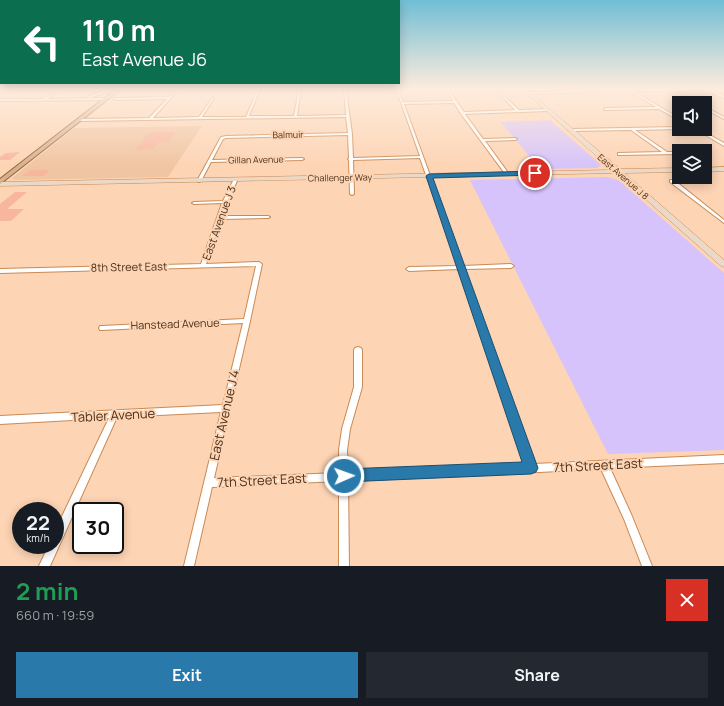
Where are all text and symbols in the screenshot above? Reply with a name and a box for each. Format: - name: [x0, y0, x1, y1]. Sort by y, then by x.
- text: 110 m: [82, 11, 156, 49]
- icon: left: [16, 16, 68, 68]
- text: East Avenue J6: [82, 47, 207, 71]
- map controls: [672, 96, 712, 184]
- button: sound: [672, 96, 712, 136]
- street label: Balmuir: [272, 128, 304, 141]
- button: layers: [672, 144, 712, 184]
- street label: East Avenue J 8: [595, 151, 652, 203]
- street label: Gillan Avenue: [228, 153, 284, 166]
- pin: [518, 156, 552, 190]
- icon: arrive: [524, 162, 546, 184]
- street label: Challenger Way: [308, 170, 373, 185]
- street label: East Avenue J 3: [198, 184, 239, 262]
- street label: 8th Street East: [91, 258, 167, 275]
- street label: Hanstead Avenue: [130, 314, 220, 333]
- street label: East Avenue J 4: [205, 368, 243, 462]
- street label: Tabler Avenue: [70, 404, 156, 426]
- street label: 7th Street East: [553, 454, 643, 476]
- position arrow: [323, 455, 365, 497]
- street label: 7th Street East: [217, 469, 307, 491]
- speed limit sign: 30: [72, 502, 124, 554]
- text: 22: [26, 509, 50, 536]
- text: km/h: [26, 531, 50, 545]
- text: 2 min: [16, 574, 78, 607]
- button: close: [666, 579, 708, 621]
- text: 660 m · 19:59: [16, 606, 94, 624]
- button: Exit: [16, 652, 358, 698]
- button: Share: [366, 652, 708, 698]

